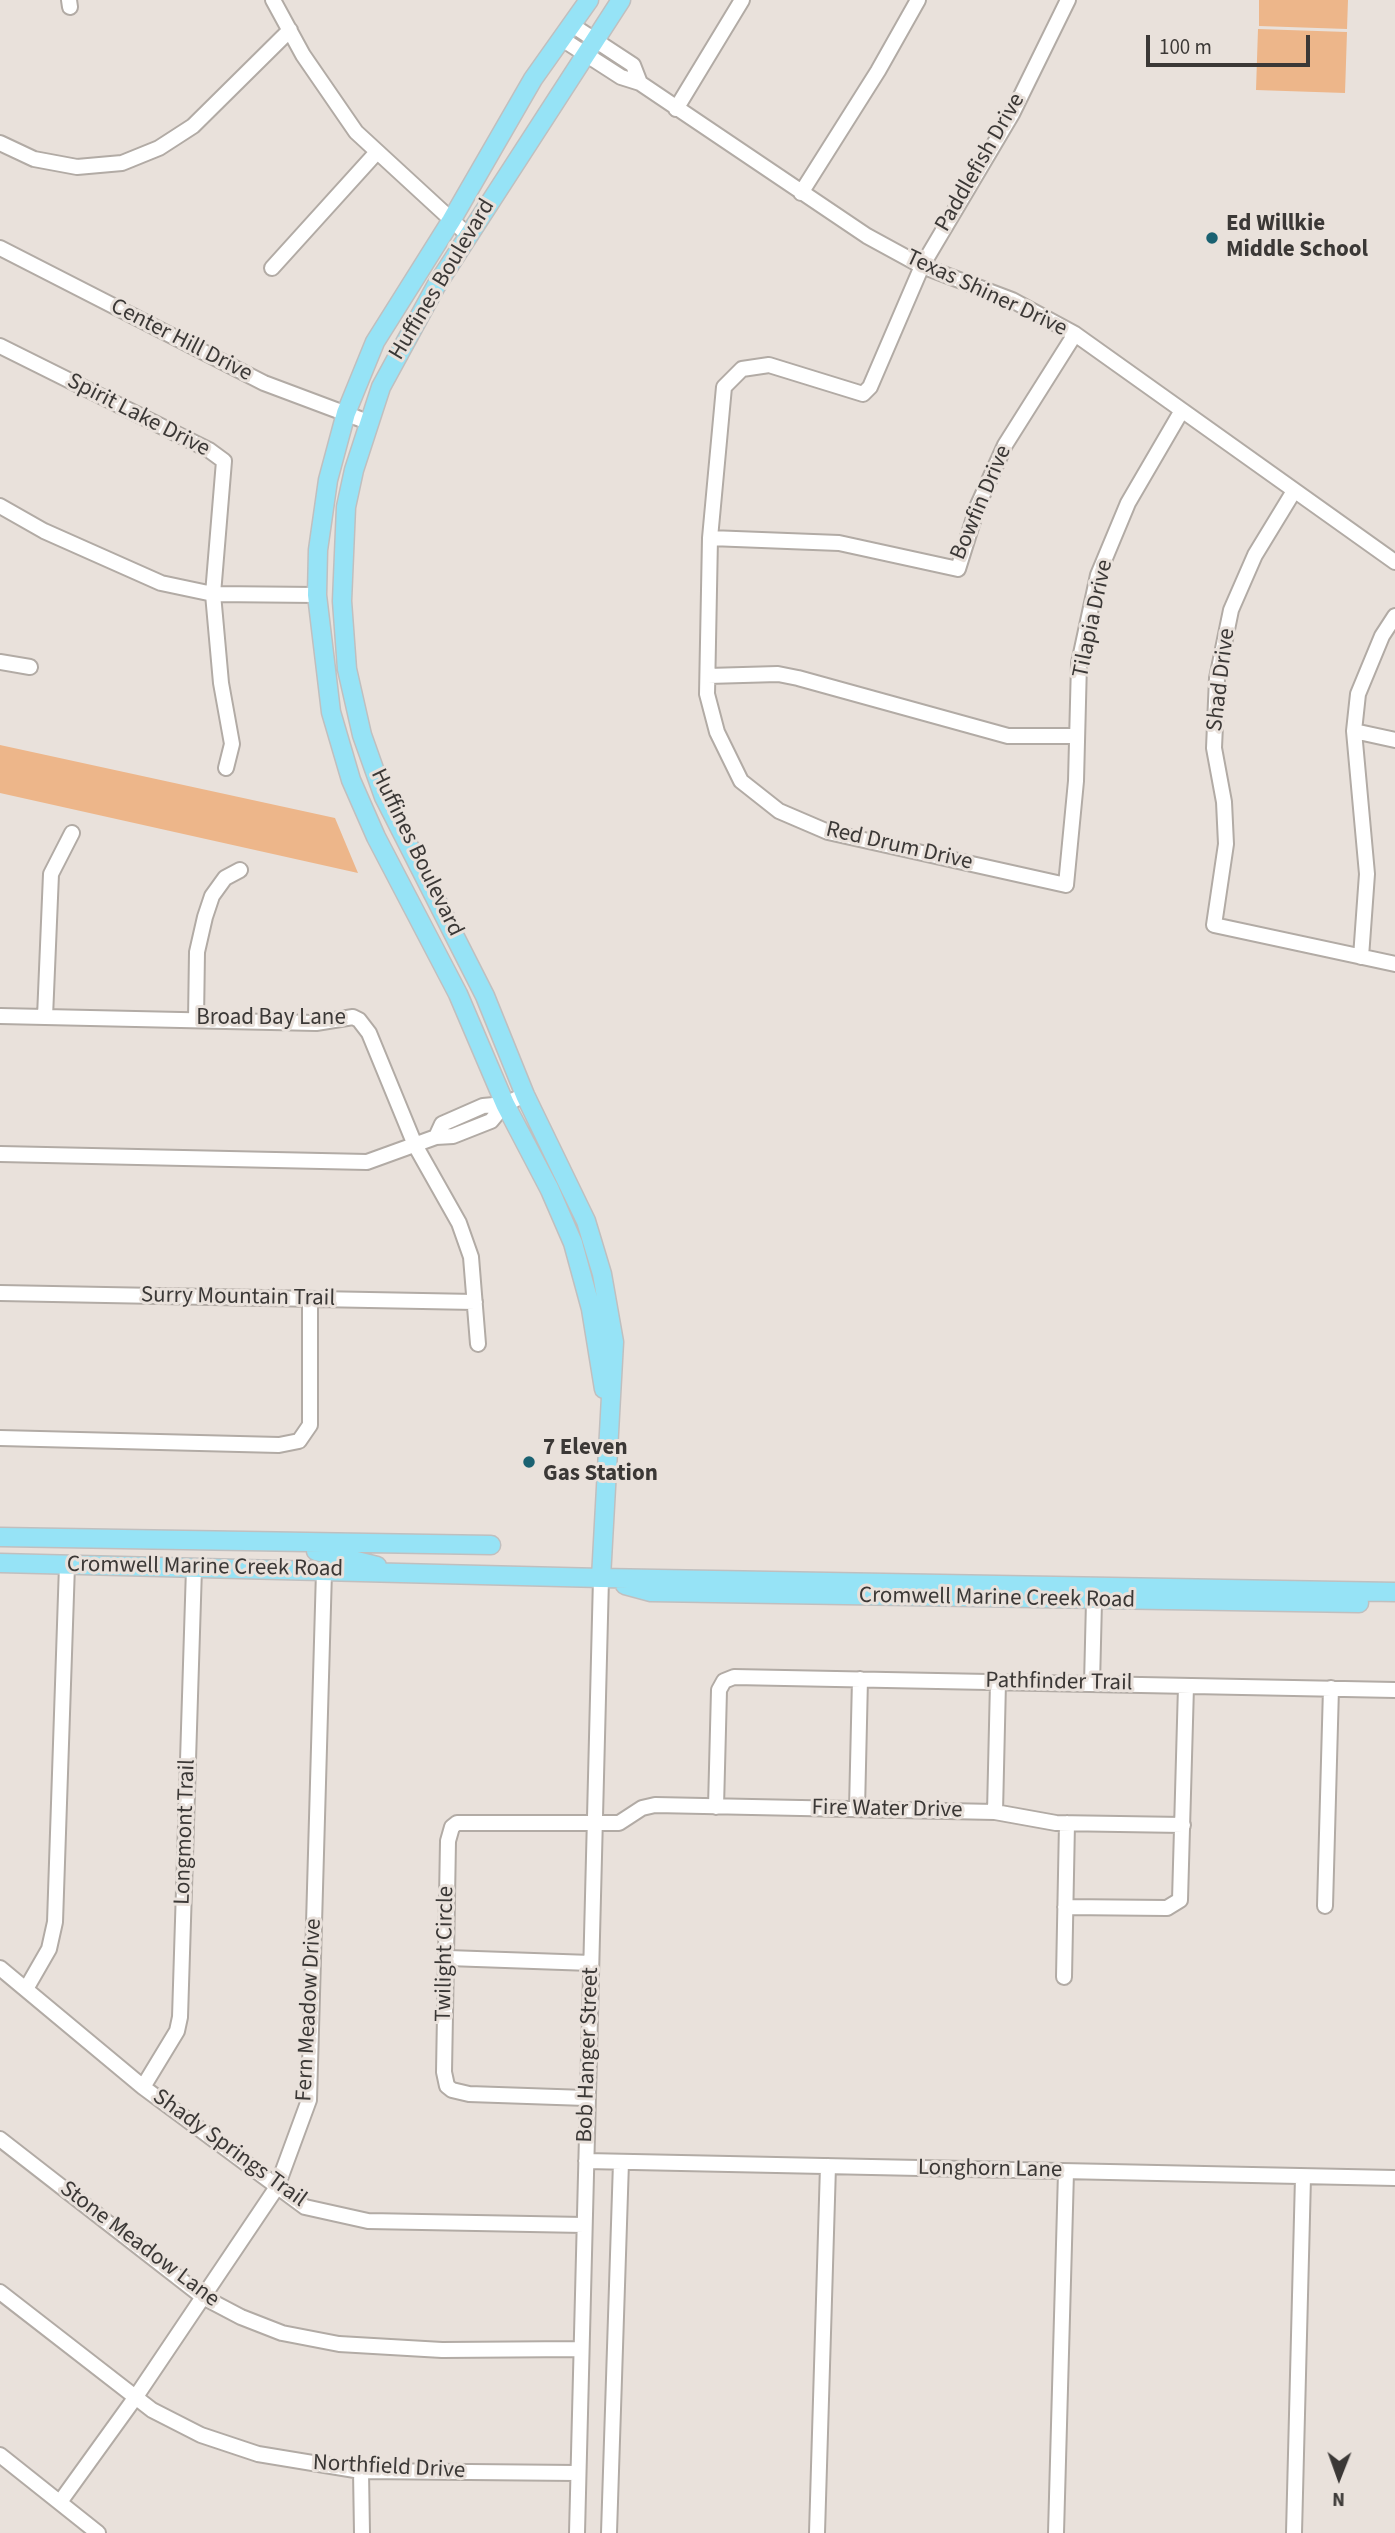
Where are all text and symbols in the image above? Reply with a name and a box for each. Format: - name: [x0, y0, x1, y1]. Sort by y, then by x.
- scale bar: [1150, 21, 1314, 65]
- text: 100 m: [1159, 32, 1212, 62]
- street label: Paddlefish Drive: [930, 89, 1032, 237]
- street label: Huffines Boulevard: [384, 194, 502, 366]
- place label: Ed Willkie Middle School: [1226, 211, 1368, 265]
- marker: Ed Willkie Middle School: [1204, 230, 1220, 246]
- street label: Texas Shiner Drive: [901, 245, 1071, 343]
- street label: Center Hill Drive: [106, 293, 256, 389]
- street label: Spirit Lake Drive: [62, 368, 214, 464]
- street label: Bowfin Drive: [945, 442, 1019, 564]
- street label: Tilapia Drive: [1068, 557, 1120, 681]
- street label: Shad Drive: [1202, 627, 1242, 733]
- street label: Huffines Boulevard: [363, 765, 469, 941]
- street label: Red Drum Drive: [823, 817, 975, 877]
- street label: Broad Bay Lane: [196, 1005, 346, 1033]
- street label: Surry Mountain Trail: [141, 1283, 335, 1313]
- place label: 7 Eleven Gas Station: [543, 1435, 658, 1489]
- marker: 7 Eleven Gas Station: [521, 1454, 537, 1470]
- street label: Cromwell Marine Creek Road: [67, 1552, 343, 1584]
- street label: Cromwell Marine Creek Road: [859, 1583, 1135, 1615]
- street label: Pathfinder Trail: [985, 1668, 1133, 1698]
- street label: Longmont Trail: [170, 1759, 202, 1905]
- street label: Fire Water Drive: [811, 1795, 963, 1825]
- street label: Twilight Circle: [431, 1886, 461, 2022]
- street label: Fern Meadow Drive: [291, 1918, 329, 2102]
- street label: Bob Hanger Street: [572, 1967, 606, 2143]
- street label: Shady Springs Trail: [147, 2084, 311, 2214]
- street label: Longhorn Lane: [918, 2155, 1062, 2185]
- street label: Stone Meadow Lane: [54, 2176, 224, 2314]
- north arrow: [1304, 2442, 1374, 2512]
- street label: Northfield Drive: [312, 2450, 466, 2486]
- text: N: [1332, 2485, 1345, 2512]

